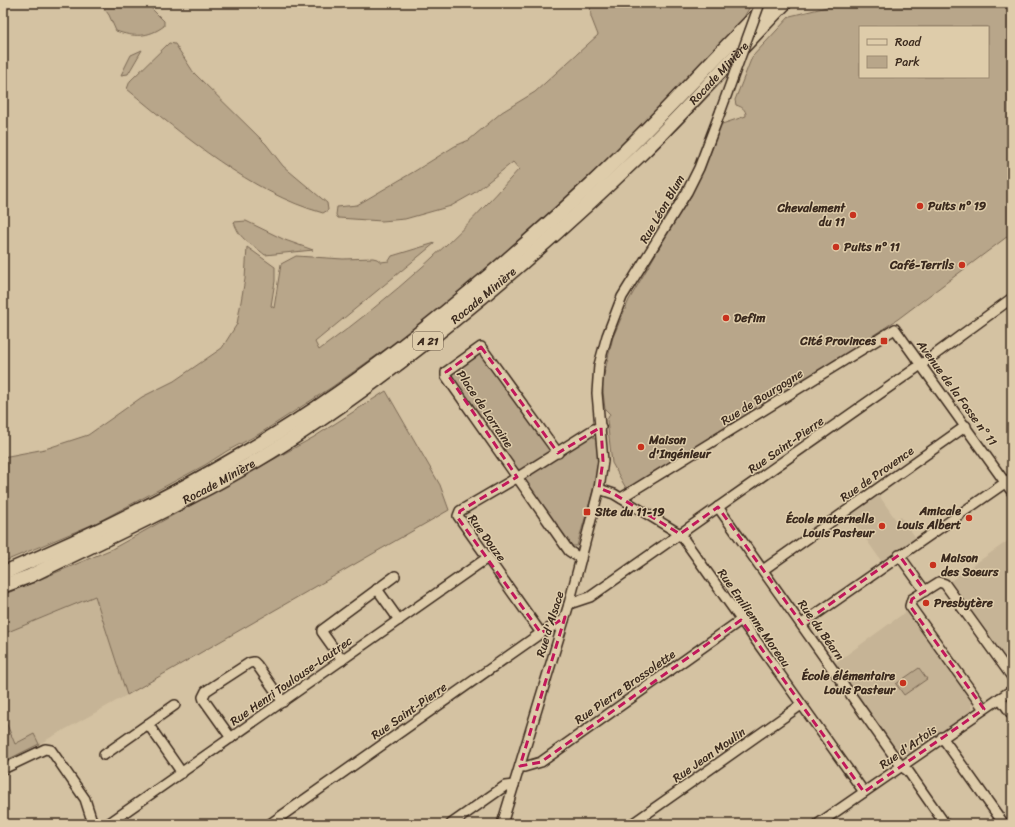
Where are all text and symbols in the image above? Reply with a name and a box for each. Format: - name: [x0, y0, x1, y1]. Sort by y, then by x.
- legend: [859, 26, 989, 78]
- text: Road: [895, 31, 922, 53]
- street label: Rocade Minière: [683, 36, 754, 110]
- text: Park: [895, 51, 920, 73]
- street label: Rue Léon Blum: [633, 170, 691, 248]
- place label: Puits n° 19: [928, 195, 987, 217]
- place label: Chevalement du 11: [777, 197, 846, 233]
- marker: Puits n° 19: [915, 201, 925, 211]
- marker: Chevalement du 11: [848, 210, 858, 220]
- place label: Puits n° 11: [844, 236, 900, 258]
- marker: Puits n° 11: [831, 242, 841, 252]
- place label: Café-Terrils: [889, 254, 954, 276]
- marker: Café-Terrils: [957, 260, 967, 270]
- street label: Rocade Minière: [446, 261, 522, 330]
- place label: Defim: [734, 307, 766, 329]
- marker: Defim: [721, 313, 731, 323]
- place label: Cité Provinces: [799, 330, 877, 352]
- road number: A 21: [413, 332, 443, 350]
- street label: Avenue de la Fosse n° 11: [910, 334, 1003, 451]
- marker: Cité Provinces: [879, 336, 889, 346]
- street label: Rue de Bourgogne: [716, 363, 808, 431]
- street label: Place de Lorraine: [451, 365, 519, 453]
- street label: Rue Saint-Pierre: [743, 410, 829, 480]
- place label: Maison d'Ingénieur: [648, 429, 712, 465]
- street label: Rue de Provence: [835, 440, 919, 508]
- marker: Maison d'Ingénieur: [636, 442, 646, 452]
- street label: Rocade Minière: [178, 452, 260, 510]
- place label: Amicale Louis Albert: [897, 500, 962, 536]
- place label: Site du 11-19: [594, 501, 665, 523]
- marker: Site du 11-19: [582, 507, 592, 517]
- place label: École maternelle Louis Pasteur: [786, 508, 875, 544]
- street label: Rue Douze: [462, 510, 512, 566]
- marker: Amicale Louis Albert: [964, 513, 974, 523]
- marker: École maternelle Louis Pasteur: [877, 521, 887, 531]
- place label: Maison des Soeurs: [940, 547, 999, 583]
- marker: Maison des Soeurs: [928, 560, 938, 570]
- street label: Rue Emilienne Moreau: [712, 564, 797, 672]
- street label: Rue d'Alsace: [530, 588, 570, 660]
- place label: Presbytère: [934, 592, 994, 614]
- street label: Rue du Béarn: [792, 595, 850, 665]
- marker: Presbytère: [921, 598, 931, 608]
- street label: Rue Henri Toulouse-Lautrec: [225, 630, 357, 732]
- street label: Rue Pierre Brossolette: [570, 644, 680, 730]
- place label: École élémentaire Louis Pasteur: [801, 665, 896, 701]
- street label: Rue Saint-Pierre: [366, 676, 452, 746]
- marker: École élémentaire Louis Pasteur: [898, 678, 908, 688]
- street label: Rue d'Artois: [874, 719, 942, 775]
- street label: Rue Jean Moulin: [668, 721, 751, 789]

